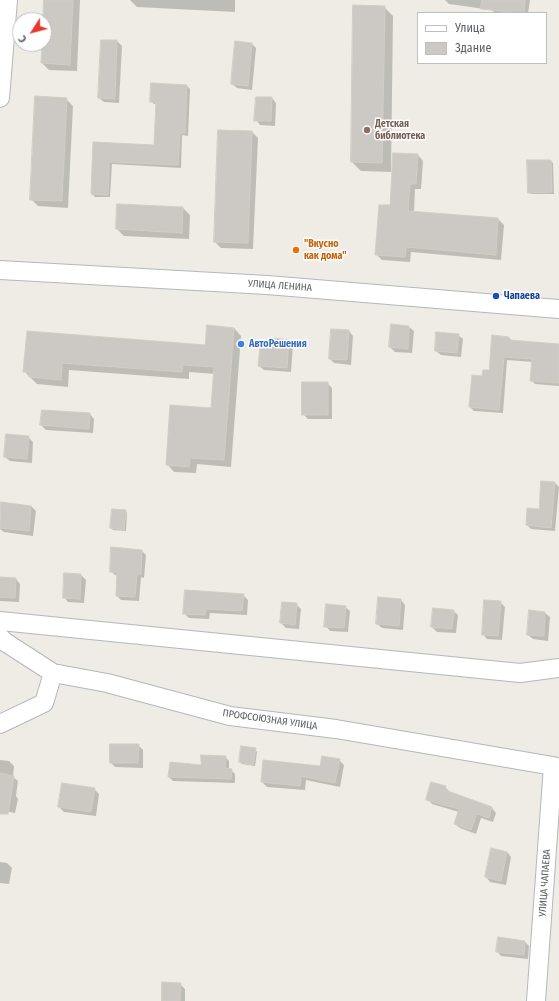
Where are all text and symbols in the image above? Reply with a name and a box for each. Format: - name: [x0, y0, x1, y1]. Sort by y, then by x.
- north arrow: [12, 12, 52, 52]
- legend: [417, 12, 547, 64]
- text: Улица: [455, 21, 485, 35]
- text: С: [16, 33, 30, 45]
- text: Здание: [455, 41, 491, 55]
- place label: Детская библиотека: [375, 118, 425, 142]
- marker: Детская библиотека: [362, 125, 372, 135]
- place label: "Вкусно как дома": [304, 238, 347, 262]
- marker: "Вкусно как дома": [291, 245, 301, 255]
- street label: УЛИЦА ЛЕНИНА: [248, 278, 312, 294]
- place label: Чапаева: [504, 290, 540, 302]
- marker: Чапаева: [491, 291, 501, 301]
- place label: АвтоРешения: [249, 338, 307, 350]
- marker: АвтоРешения: [236, 339, 246, 349]
- street label: ПРОФСОЮЗНАЯ УЛИЦА: [222, 707, 318, 733]
- street label: УЛИЦА ЧАПАЕВА: [537, 849, 553, 917]

